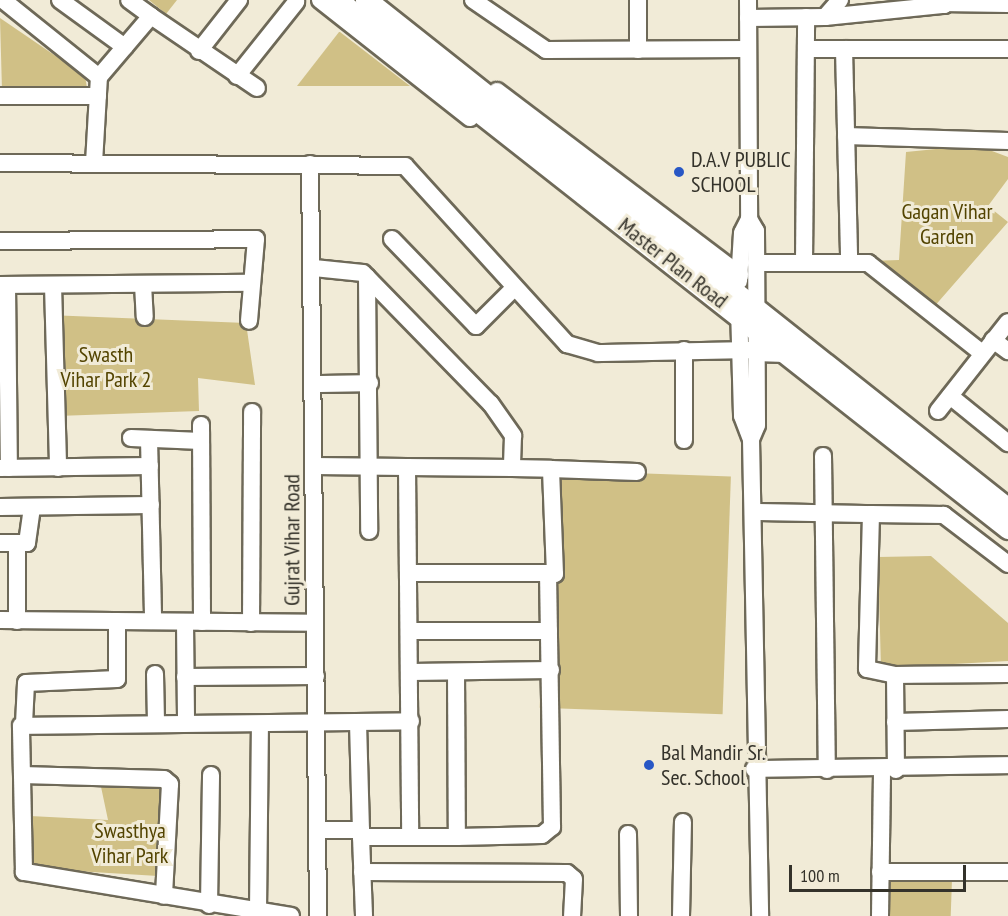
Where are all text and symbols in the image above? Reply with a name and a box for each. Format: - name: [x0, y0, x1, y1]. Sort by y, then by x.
- place label: D.A.V PUBLIC SCHOOL: [691, 146, 791, 198]
- marker: D.A.V PUBLIC SCHOOL: [672, 165, 686, 179]
- park label: Gagan Vihar Garden: [901, 198, 993, 249]
- street label: Master Plan Road: [613, 212, 733, 314]
- park label: Swasth Vihar Park 2: [60, 341, 152, 392]
- street label: Gujrat Vihar Road: [279, 474, 305, 606]
- place label: Bal Mandir Sr. Sec. School: [661, 739, 766, 790]
- marker: Bal Mandir Sr. Sec. School: [642, 758, 656, 772]
- park label: Swasthya Vihar Park: [92, 817, 168, 868]
- scale bar: [792, 853, 969, 891]
- text: 100 m: [800, 864, 840, 887]

